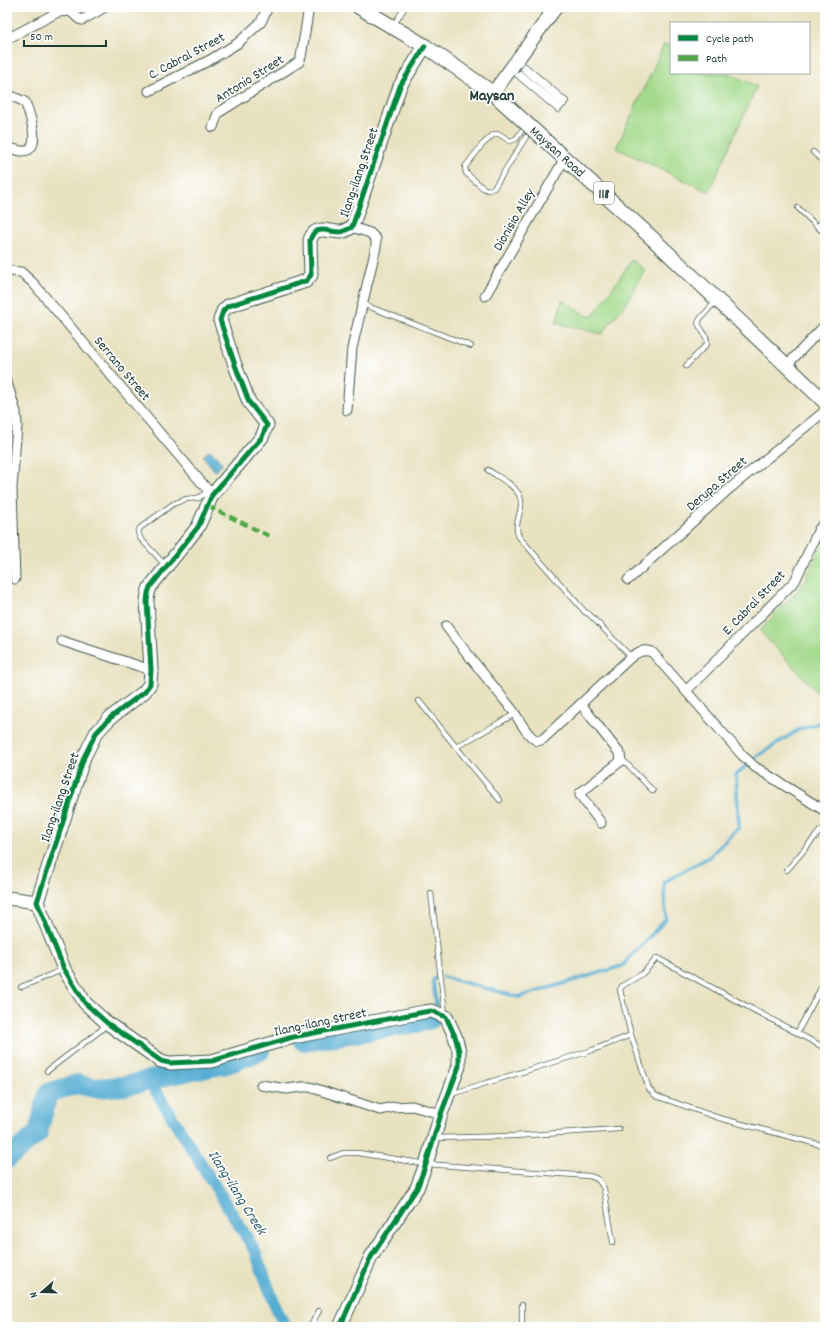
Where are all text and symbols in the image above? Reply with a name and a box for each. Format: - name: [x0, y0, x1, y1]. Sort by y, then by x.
- scale bar: [24, 22, 106, 48]
- legend: [670, 22, 810, 74]
- street label: C. Cabral Street: [145, 28, 229, 85]
- text: 50 m: [30, 29, 53, 46]
- text: Cycle path: [706, 31, 754, 48]
- street label: Antonio Street: [212, 51, 288, 109]
- text: Path: [706, 51, 727, 68]
- district label: Maysan: [470, 85, 515, 108]
- street label: Maysan Road: [524, 122, 589, 183]
- street label: Ilang-ilang Street: [335, 125, 385, 220]
- road number: 118: [594, 182, 614, 204]
- street label: Dionisio Alley: [489, 185, 541, 255]
- street label: Serrano Street: [88, 333, 155, 406]
- street label: Derupa Street: [683, 452, 752, 517]
- street label: E. Cabral Street: [718, 566, 791, 640]
- street label: Ilang-ilang Street: [36, 750, 86, 845]
- street label: Ilang-ilang Street: [272, 1003, 368, 1043]
- water label: Ilang-ilang Creek: [201, 1146, 272, 1241]
- north arrow: [22, 1272, 62, 1312]
- text: N: [26, 1289, 43, 1300]

